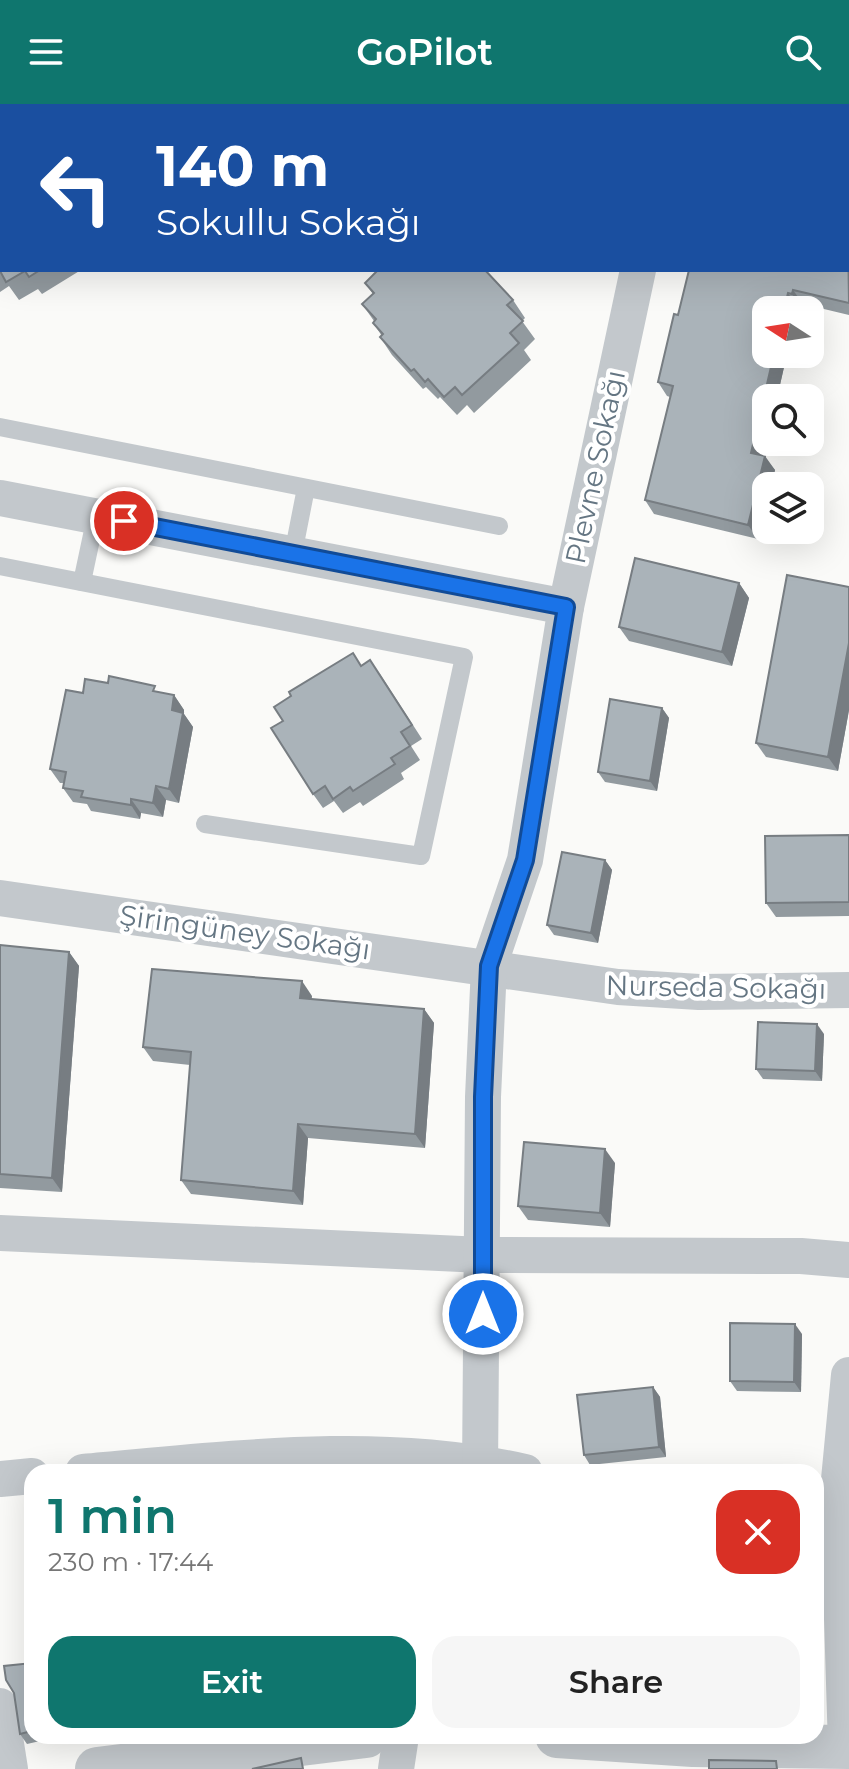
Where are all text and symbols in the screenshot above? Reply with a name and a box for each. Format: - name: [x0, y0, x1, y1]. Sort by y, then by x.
- icon: menu: [24, 30, 68, 74]
- text: GoPilot: [356, 30, 493, 74]
- icon: search: [781, 30, 825, 74]
- text: 140 m: [156, 132, 329, 200]
- icon: left: [24, 136, 128, 240]
- text: Sokullu Sokağı: [156, 200, 421, 244]
- north arrow: [752, 296, 824, 368]
- map controls: [752, 296, 824, 544]
- street label: Plevne Sokağı: [558, 367, 632, 567]
- button: search: [752, 384, 824, 456]
- button: layers: [752, 472, 824, 544]
- pin: [90, 487, 158, 555]
- icon: arrive: [102, 499, 146, 543]
- street label: Şiringüney Sokağı: [117, 898, 373, 966]
- street label: Nurseda Sokağı: [605, 968, 827, 1006]
- position arrow: [441, 1272, 525, 1356]
- text: 1 min: [48, 1487, 177, 1545]
- button: close: [716, 1490, 800, 1574]
- text: 230 m · 17:44: [48, 1546, 213, 1578]
- button: Exit: [48, 1636, 416, 1728]
- button: Share: [432, 1636, 800, 1728]

